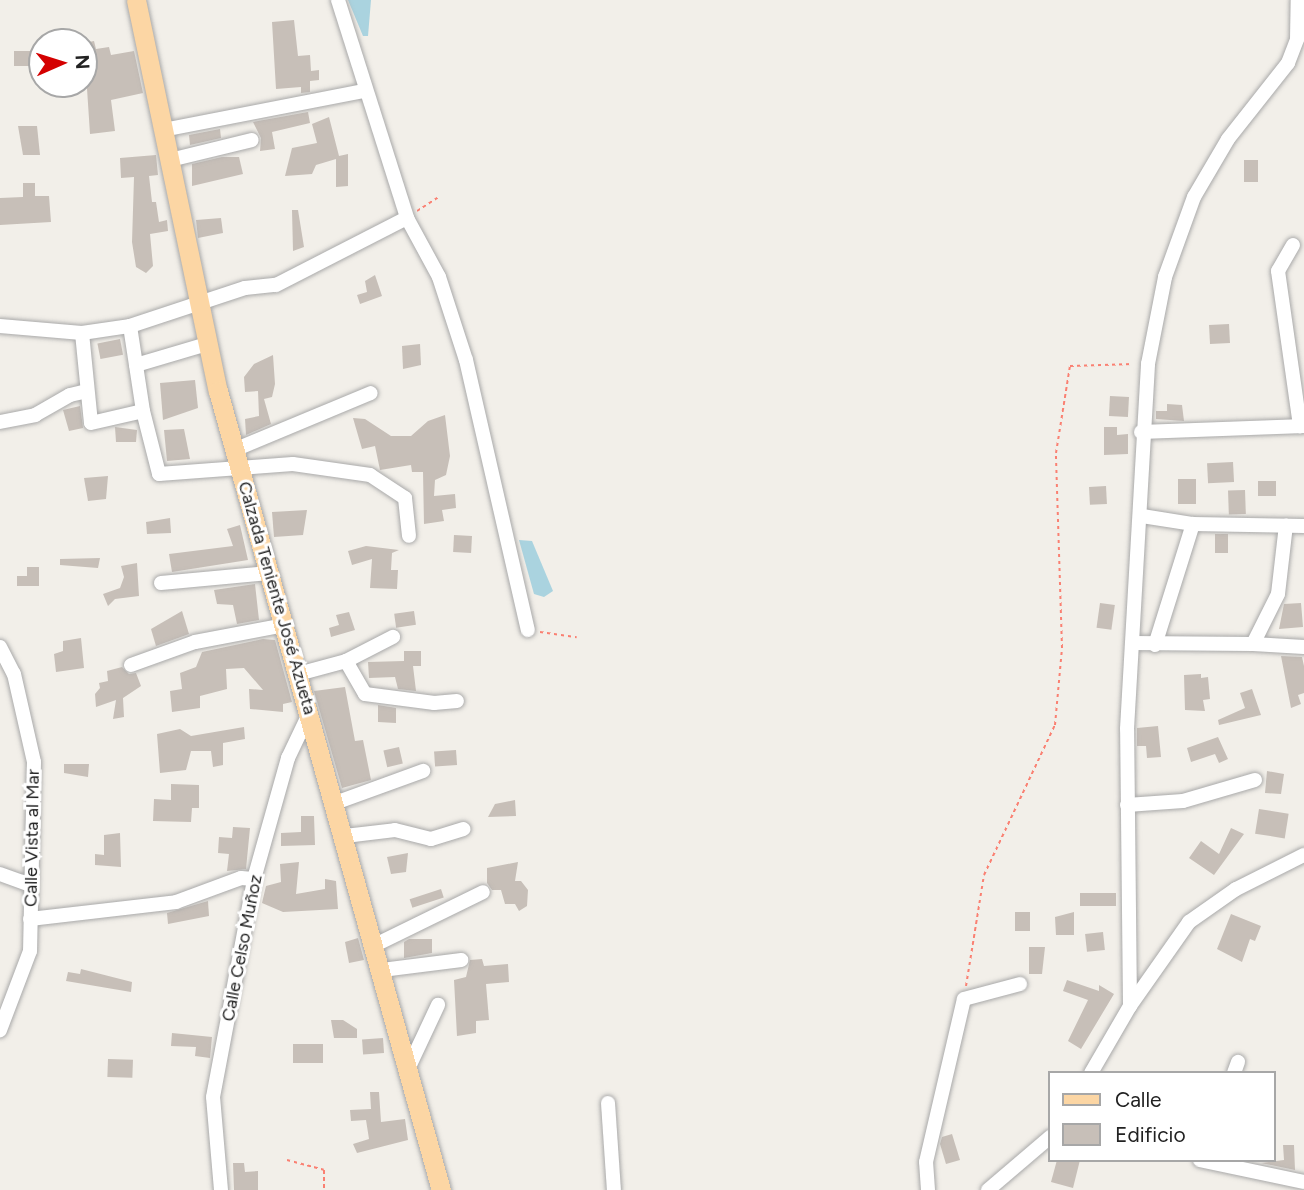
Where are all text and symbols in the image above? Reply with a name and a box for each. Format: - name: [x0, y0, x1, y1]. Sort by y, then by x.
- north arrow: [28, 28, 98, 98]
- text: N: [71, 54, 94, 70]
- street label: Calzada Teniente José Azueta: [233, 479, 321, 717]
- street label: Calle Vista al Mar: [20, 769, 44, 907]
- street label: Calle Celso Muñoz: [217, 873, 267, 1023]
- legend: [1048, 1071, 1276, 1162]
- text: Calle: [1115, 1087, 1162, 1112]
- text: Edificio: [1115, 1122, 1186, 1147]

